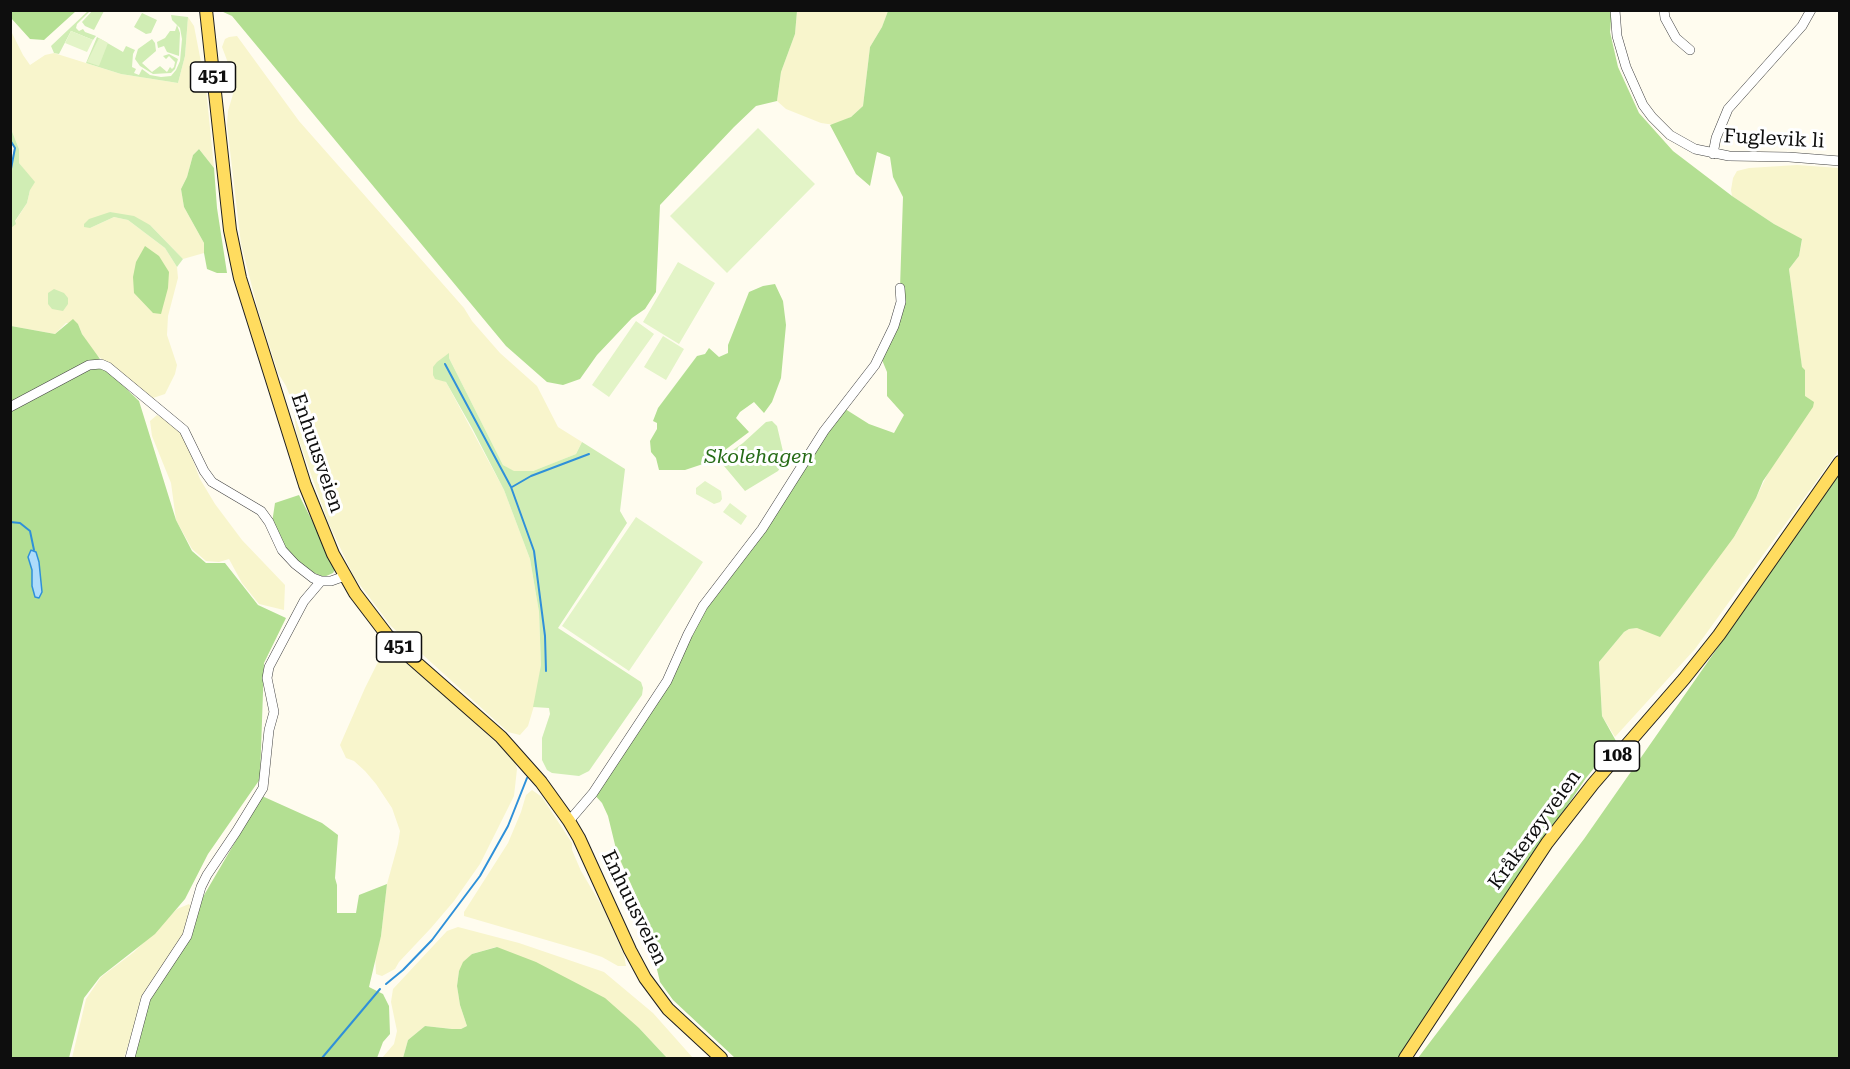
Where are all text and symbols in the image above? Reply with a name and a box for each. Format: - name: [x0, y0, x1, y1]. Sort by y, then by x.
- road number: 451: [190, 62, 236, 92]
- street label: Fuglevik li: [1723, 124, 1825, 154]
- street label: Enhuusveien: [285, 390, 349, 516]
- park label: Skolehagen: [704, 445, 814, 469]
- road number: 451: [376, 632, 422, 662]
- road number: 108: [1594, 741, 1640, 771]
- street label: Kråkerøyveien: [1484, 766, 1586, 894]
- street label: Enhuusveien: [596, 847, 672, 969]

